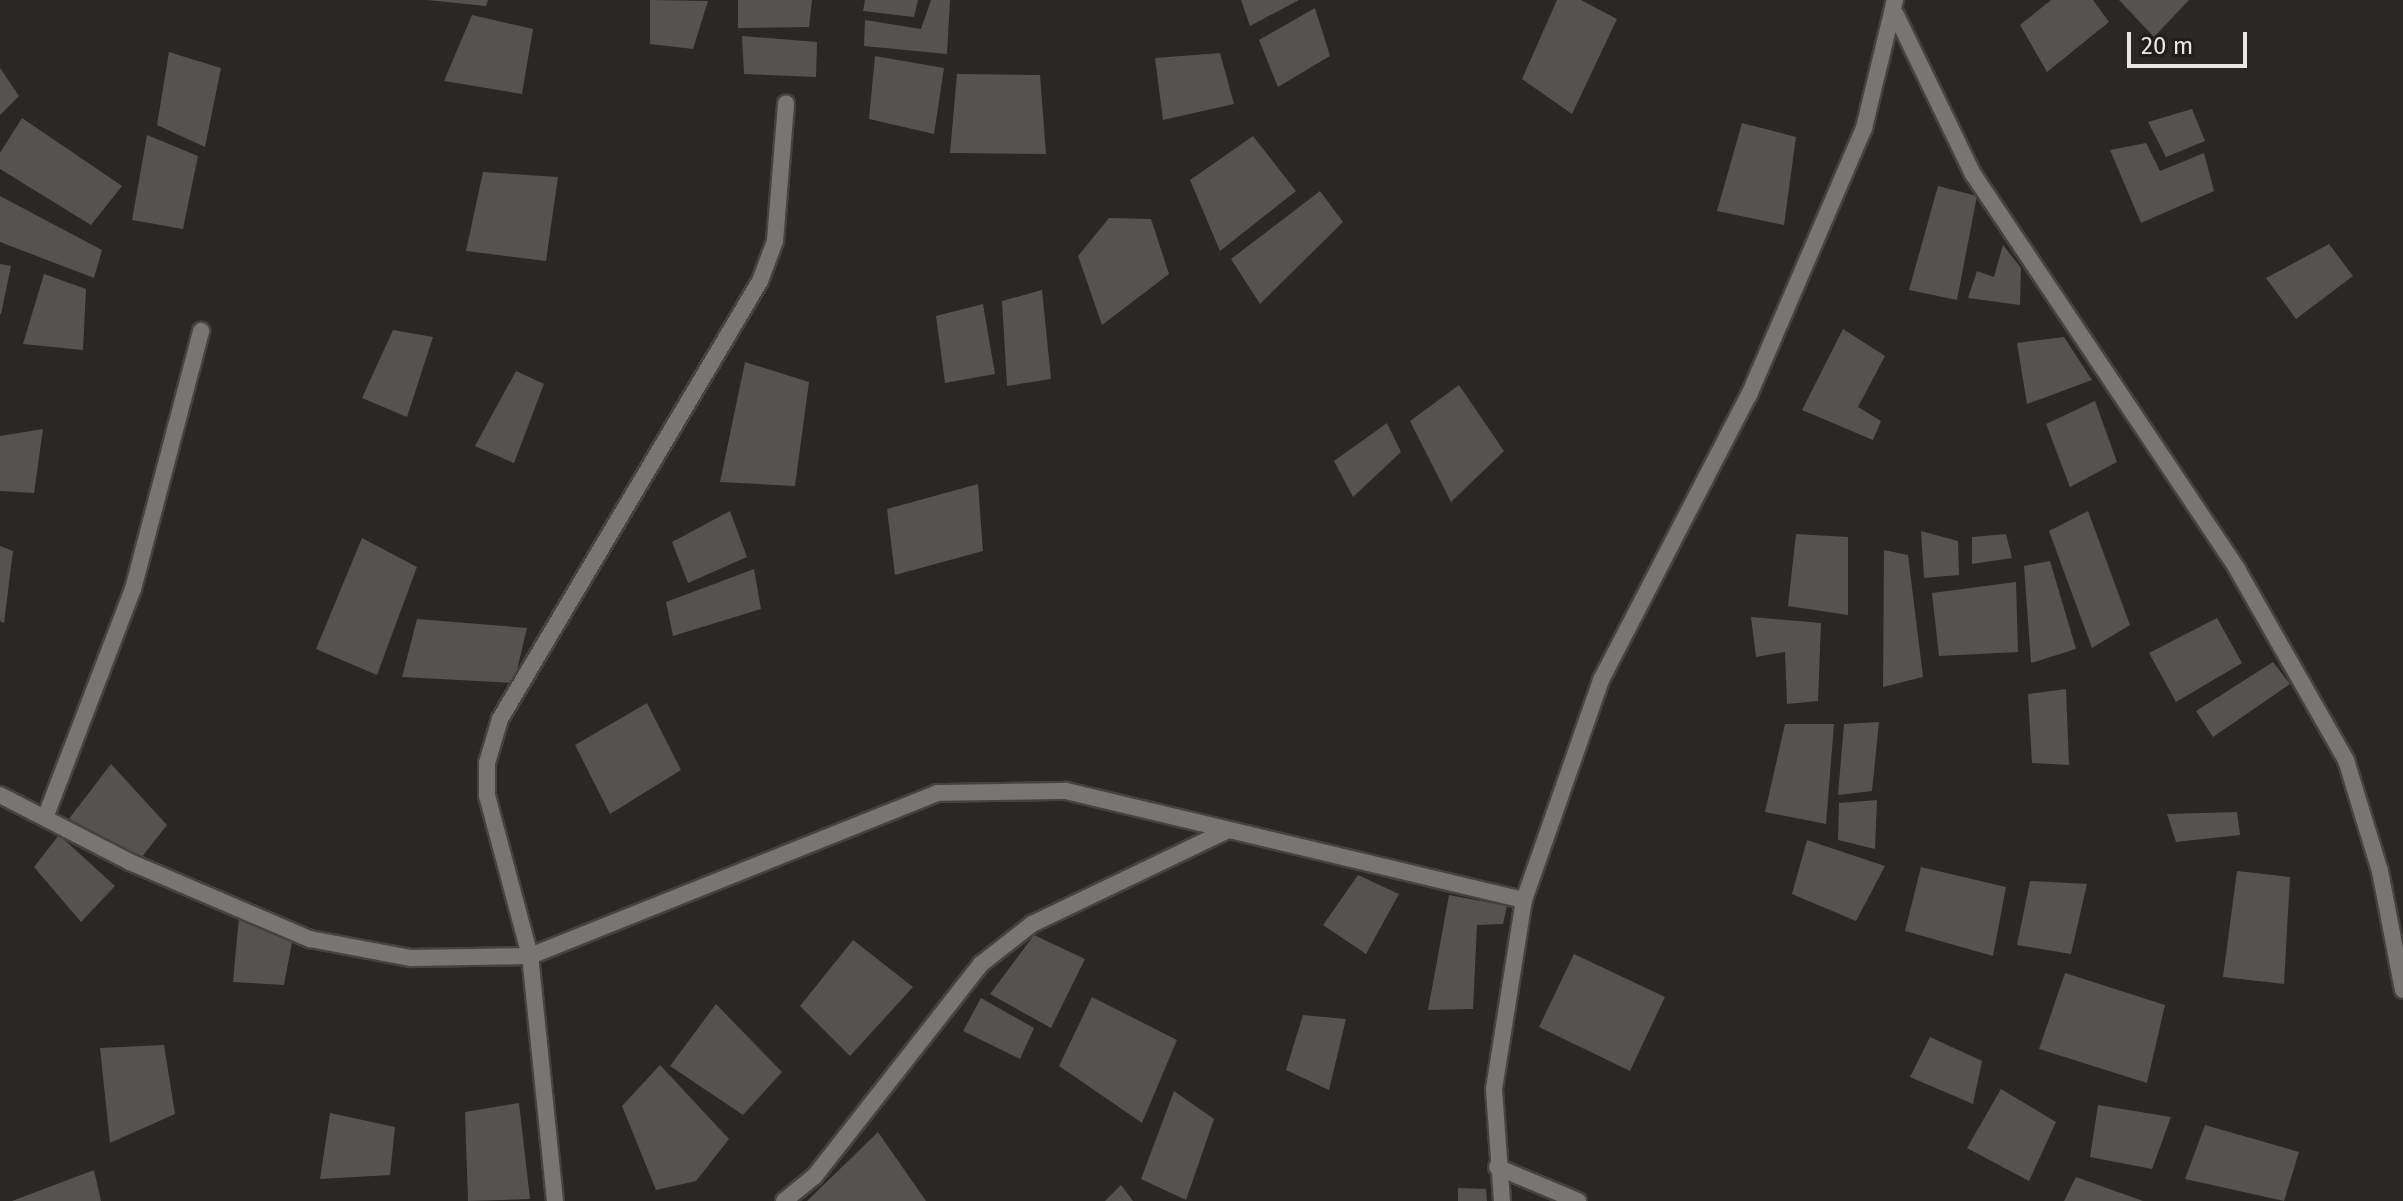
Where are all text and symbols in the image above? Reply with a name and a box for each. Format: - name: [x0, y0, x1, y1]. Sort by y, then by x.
- scale bar: [2131, 16, 2251, 66]
- text: 20 m: [2141, 32, 2193, 60]

